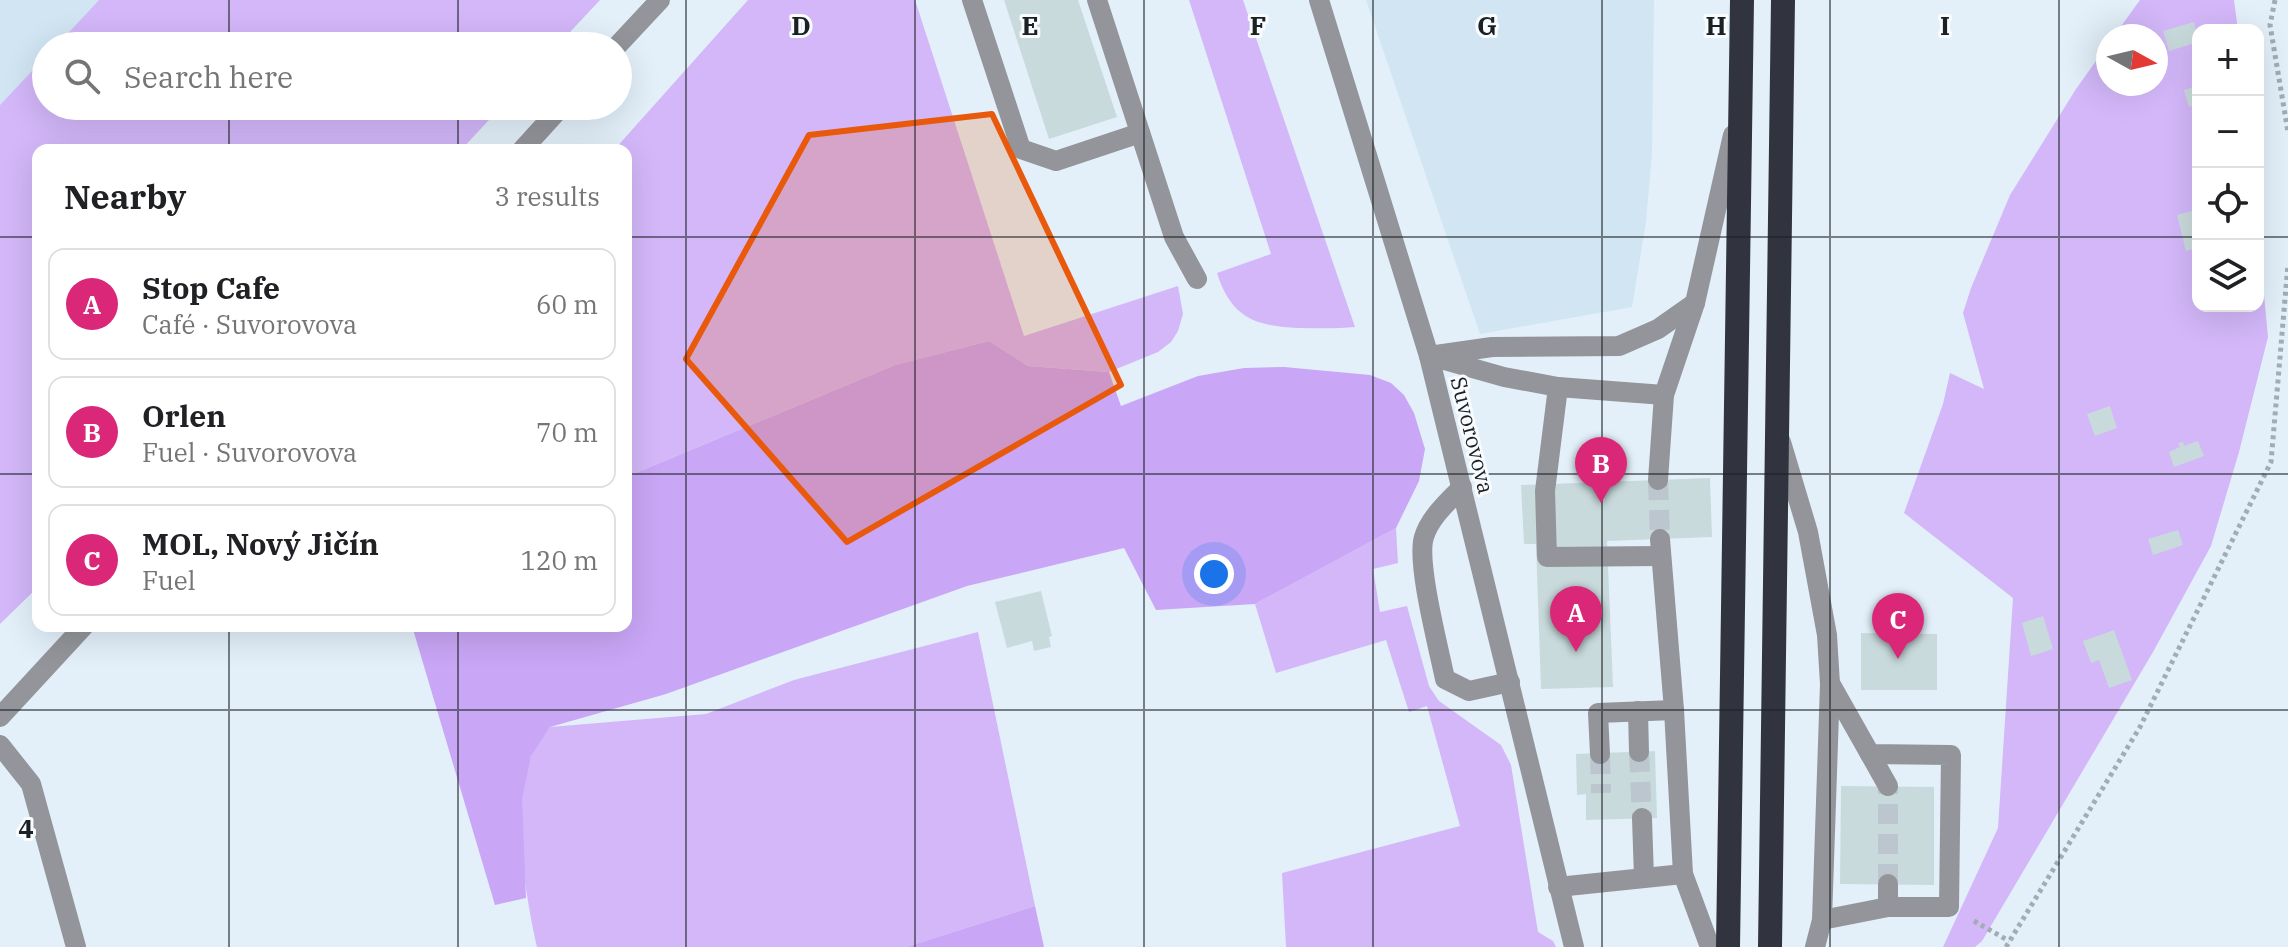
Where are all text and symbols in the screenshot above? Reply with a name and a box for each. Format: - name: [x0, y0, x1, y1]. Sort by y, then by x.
- text: D: [791, 8, 811, 42]
- text: E: [1021, 8, 1039, 42]
- text: F: [1250, 8, 1266, 42]
- text: G: [1477, 8, 1497, 42]
- text: H: [1705, 8, 1727, 42]
- text: I: [1940, 8, 1950, 42]
- north arrow: [2096, 24, 2168, 96]
- map controls: [2192, 24, 2264, 312]
- button: +: [2192, 24, 2264, 96]
- search box: [32, 32, 632, 120]
- icon: search: [60, 54, 104, 98]
- text: Search here: [124, 57, 293, 96]
- button: −: [2192, 96, 2264, 168]
- button: locate: [2192, 168, 2264, 240]
- text: Nearby: [64, 174, 186, 218]
- text: 3 results: [494, 179, 600, 213]
- button: layers: [2192, 240, 2264, 312]
- text: Stop Cafe: [142, 268, 280, 307]
- text: A: [83, 287, 101, 321]
- text: 60 m: [536, 287, 598, 321]
- text: Café · Suvorovova: [142, 307, 357, 341]
- street label: Suvorovova: [1444, 373, 1502, 497]
- text: Orlen: [142, 396, 226, 435]
- text: B: [83, 415, 101, 449]
- text: 70 m: [536, 415, 598, 449]
- text: Fuel · Suvorovova: [142, 435, 357, 469]
- pin: B: [1575, 437, 1627, 503]
- text: MOL, Nový Jičín: [142, 524, 379, 563]
- text: C: [83, 543, 101, 577]
- text: 120 m: [520, 543, 598, 577]
- your location: [1194, 554, 1234, 594]
- text: Fuel: [142, 563, 195, 597]
- pin: A: [1550, 586, 1602, 652]
- pin: C: [1872, 593, 1924, 659]
- text: 4: [18, 811, 34, 845]

